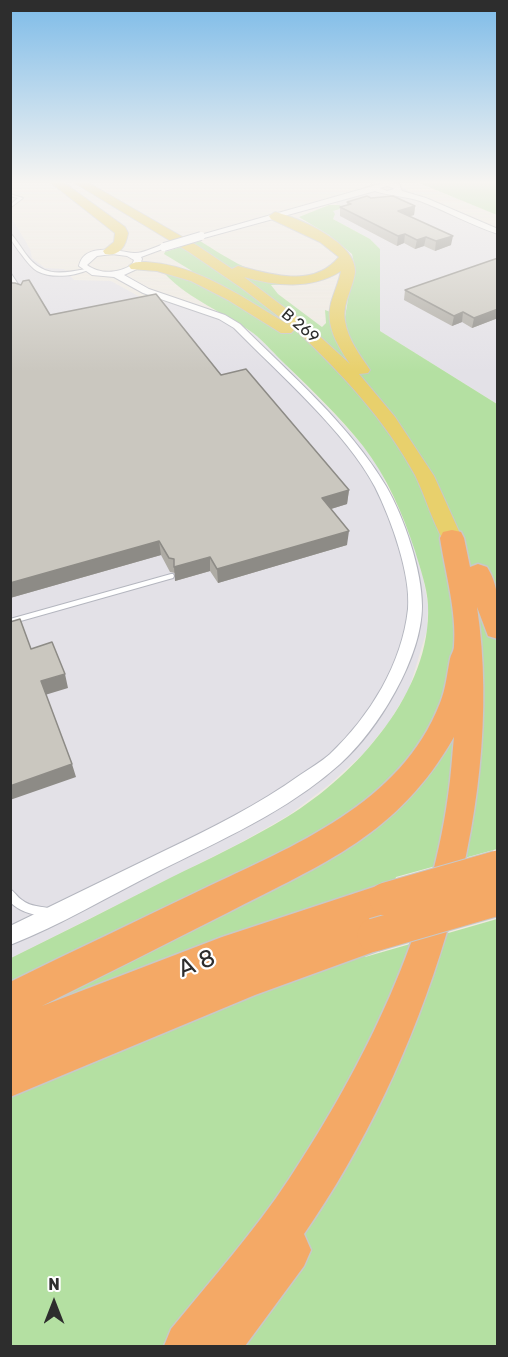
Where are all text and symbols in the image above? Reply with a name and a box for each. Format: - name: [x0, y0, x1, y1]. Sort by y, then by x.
- street label: B 269: [277, 305, 323, 347]
- street label: A 8: [174, 944, 220, 984]
- north arrow: [24, 1273, 84, 1333]
- text: N: [48, 1275, 60, 1294]

